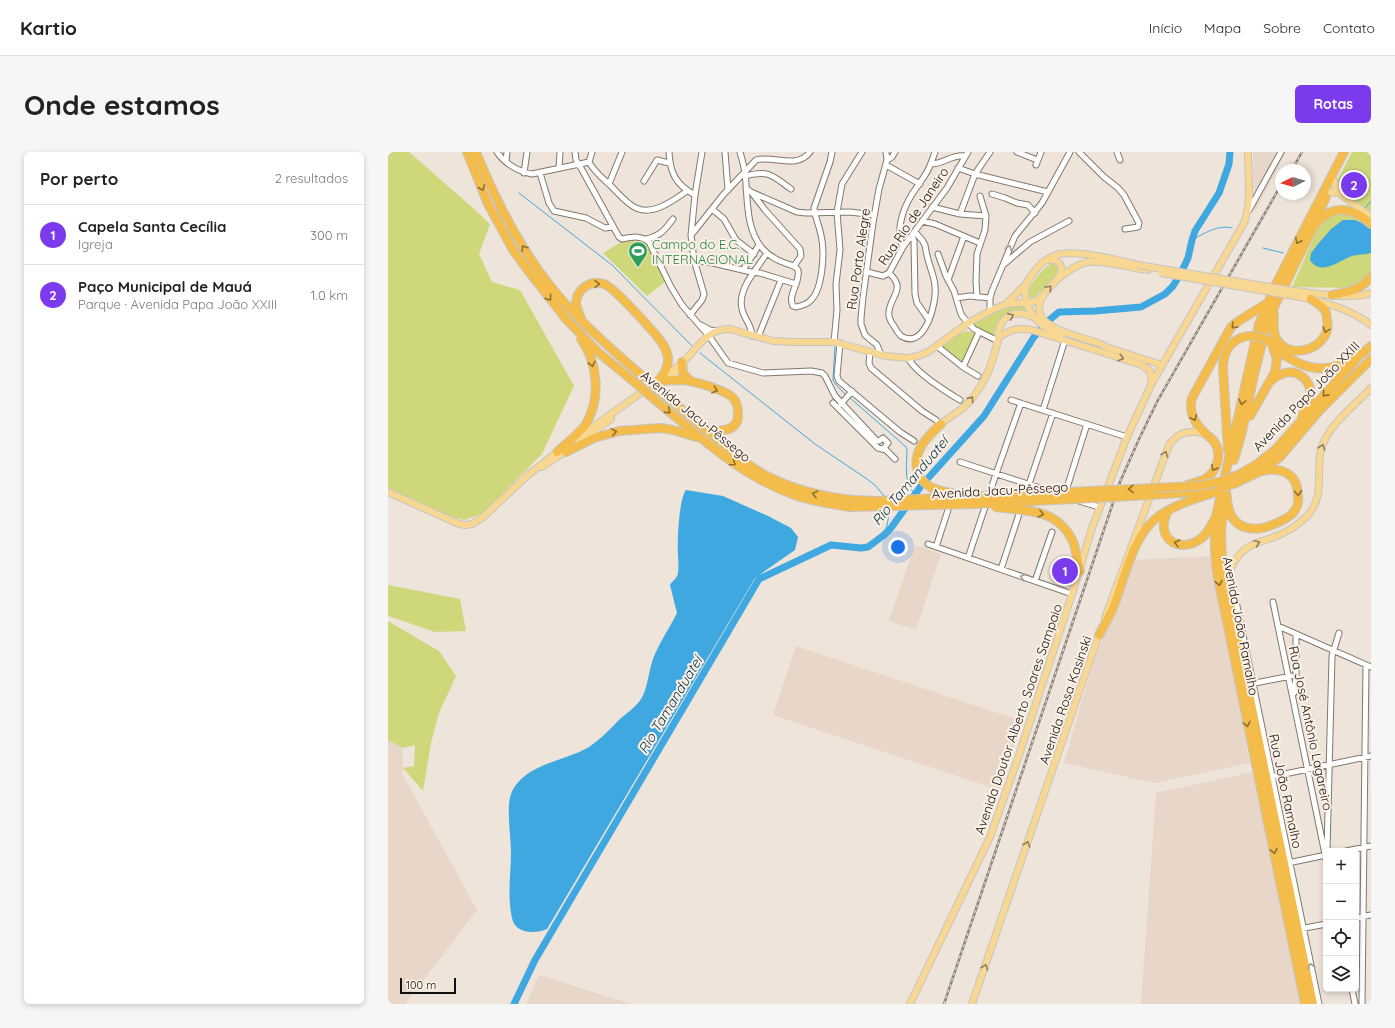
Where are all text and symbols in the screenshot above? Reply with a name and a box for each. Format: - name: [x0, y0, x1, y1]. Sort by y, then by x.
- text: Kartio: [20, 16, 77, 40]
- text: Início: [1149, 19, 1182, 37]
- text: Mapa: [1204, 19, 1241, 37]
- text: Sobre: [1263, 19, 1301, 37]
- text: Contato: [1323, 19, 1375, 37]
- button: Rotas: [1295, 85, 1371, 123]
- text: Onde estamos: [24, 87, 220, 122]
- street label: Rua Rio de Janeiro: [874, 164, 952, 268]
- north arrow: [1275, 164, 1311, 200]
- text: Por perto: [40, 168, 118, 189]
- text: 2 resultados: [275, 170, 348, 186]
- pin: 2: [1341, 170, 1367, 200]
- one-way arrow: [477, 184, 485, 191]
- street label: Rua Porto Alegre: [843, 207, 873, 311]
- text: Capela Santa Cecília: [78, 217, 226, 236]
- text: 1: [50, 227, 56, 243]
- text: 300 m: [310, 227, 348, 243]
- text: Igreja: [78, 236, 113, 252]
- place label: Campo do E.C. INTERNACIONAL: [652, 236, 753, 267]
- one-way arrow: [1295, 237, 1303, 244]
- sports icon: Campo do E.C. INTERNACIONAL: [627, 240, 649, 268]
- one-way arrow: [1005, 244, 1013, 251]
- one-way arrow: [522, 246, 529, 253]
- text: Paço Municipal de Mauá: [78, 277, 252, 296]
- one-way arrow: [594, 280, 600, 288]
- one-way arrow: [1044, 285, 1052, 293]
- text: 2: [49, 287, 57, 303]
- text: 1.0 km: [311, 287, 348, 303]
- one-way arrow: [545, 294, 552, 301]
- text: Parque · Avenida Papa João XXIII: [78, 296, 277, 312]
- one-way arrow: [1006, 313, 1014, 321]
- one-way arrow: [1231, 321, 1239, 329]
- one-way arrow: [1322, 327, 1331, 334]
- street label: Avenida Papa João XXIII: [1249, 338, 1363, 454]
- one-way arrow: [1117, 354, 1124, 362]
- one-way arrow: [588, 361, 596, 368]
- street label: Avenida Jacu-Pêssego: [638, 367, 754, 465]
- one-way arrow: [712, 385, 719, 393]
- one-way arrow: [1323, 390, 1330, 397]
- one-way arrow: [966, 397, 973, 404]
- one-way arrow: [1238, 399, 1246, 405]
- one-way arrow: [664, 406, 671, 413]
- one-way arrow: [1189, 414, 1197, 421]
- one-way arrow: [611, 428, 617, 437]
- water label: Rio Tamanduateí: [868, 431, 954, 529]
- one-way arrow: [1317, 444, 1326, 451]
- one-way arrow: [1160, 450, 1168, 457]
- one-way arrow: [729, 458, 736, 466]
- one-way arrow: [1211, 464, 1218, 471]
- street label: Avenida Jacu-Pêssego: [931, 478, 1069, 502]
- one-way arrow: [1128, 485, 1134, 494]
- one-way arrow: [812, 490, 818, 498]
- one-way arrow: [1293, 490, 1302, 496]
- one-way arrow: [1038, 509, 1044, 517]
- your location: [888, 537, 908, 557]
- one-way arrow: [1174, 539, 1181, 547]
- one-way arrow: [1252, 540, 1260, 548]
- street label: Avenida João Ramalho: [1220, 555, 1262, 697]
- pin: 1: [1052, 556, 1078, 586]
- one-way arrow: [1020, 573, 1027, 582]
- one-way arrow: [1214, 580, 1222, 586]
- street label: Avenida Doutor Alberto Soares Sampaio: [971, 601, 1065, 836]
- street label: Avenida Rosa Kasinski: [1035, 634, 1095, 766]
- street label: Rua José Antônio Lagareiro: [1286, 644, 1336, 812]
- water label: Rio Tamanduateí: [634, 651, 708, 757]
- one-way arrow: [1243, 721, 1251, 727]
- street label: Rua João Ramalho: [1266, 732, 1306, 850]
- one-way arrow: [1022, 841, 1031, 848]
- one-way arrow: [1269, 848, 1277, 854]
- map controls: [1323, 848, 1359, 992]
- button: +: [1323, 848, 1359, 884]
- button: −: [1323, 884, 1359, 920]
- button: locate: [1323, 920, 1359, 956]
- button: layers: [1323, 956, 1359, 992]
- one-way arrow: [1307, 963, 1315, 969]
- one-way arrow: [980, 964, 988, 971]
- scale bar: [400, 976, 456, 995]
- text: 100 m: [406, 978, 436, 992]

